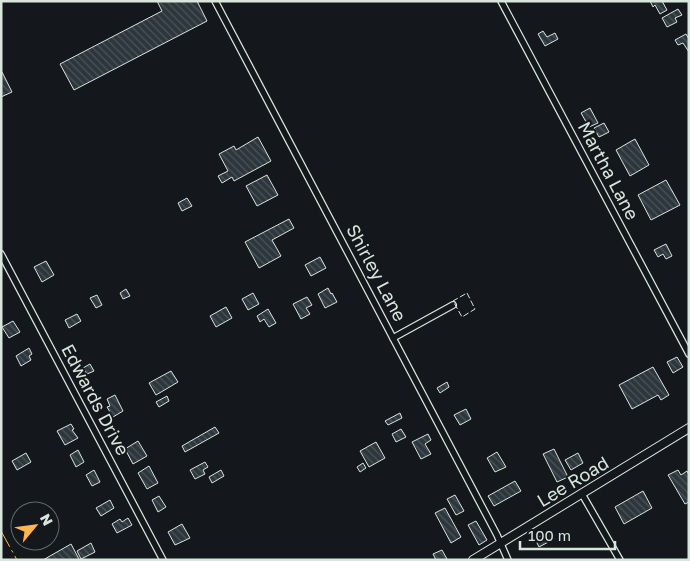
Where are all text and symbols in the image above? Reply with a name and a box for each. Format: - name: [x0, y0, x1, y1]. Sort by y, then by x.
- street label: Martha Lane: [574, 118, 644, 223]
- street label: Shirley Lane: [342, 220, 412, 325]
- street label: Edwards Drive: [57, 340, 134, 459]
- street label: Lee Road: [533, 451, 612, 511]
- north arrow: [10, 501, 60, 551]
- text: N: [37, 511, 57, 528]
- scale bar: [520, 518, 615, 550]
- text: 100 m: [528, 526, 571, 544]

